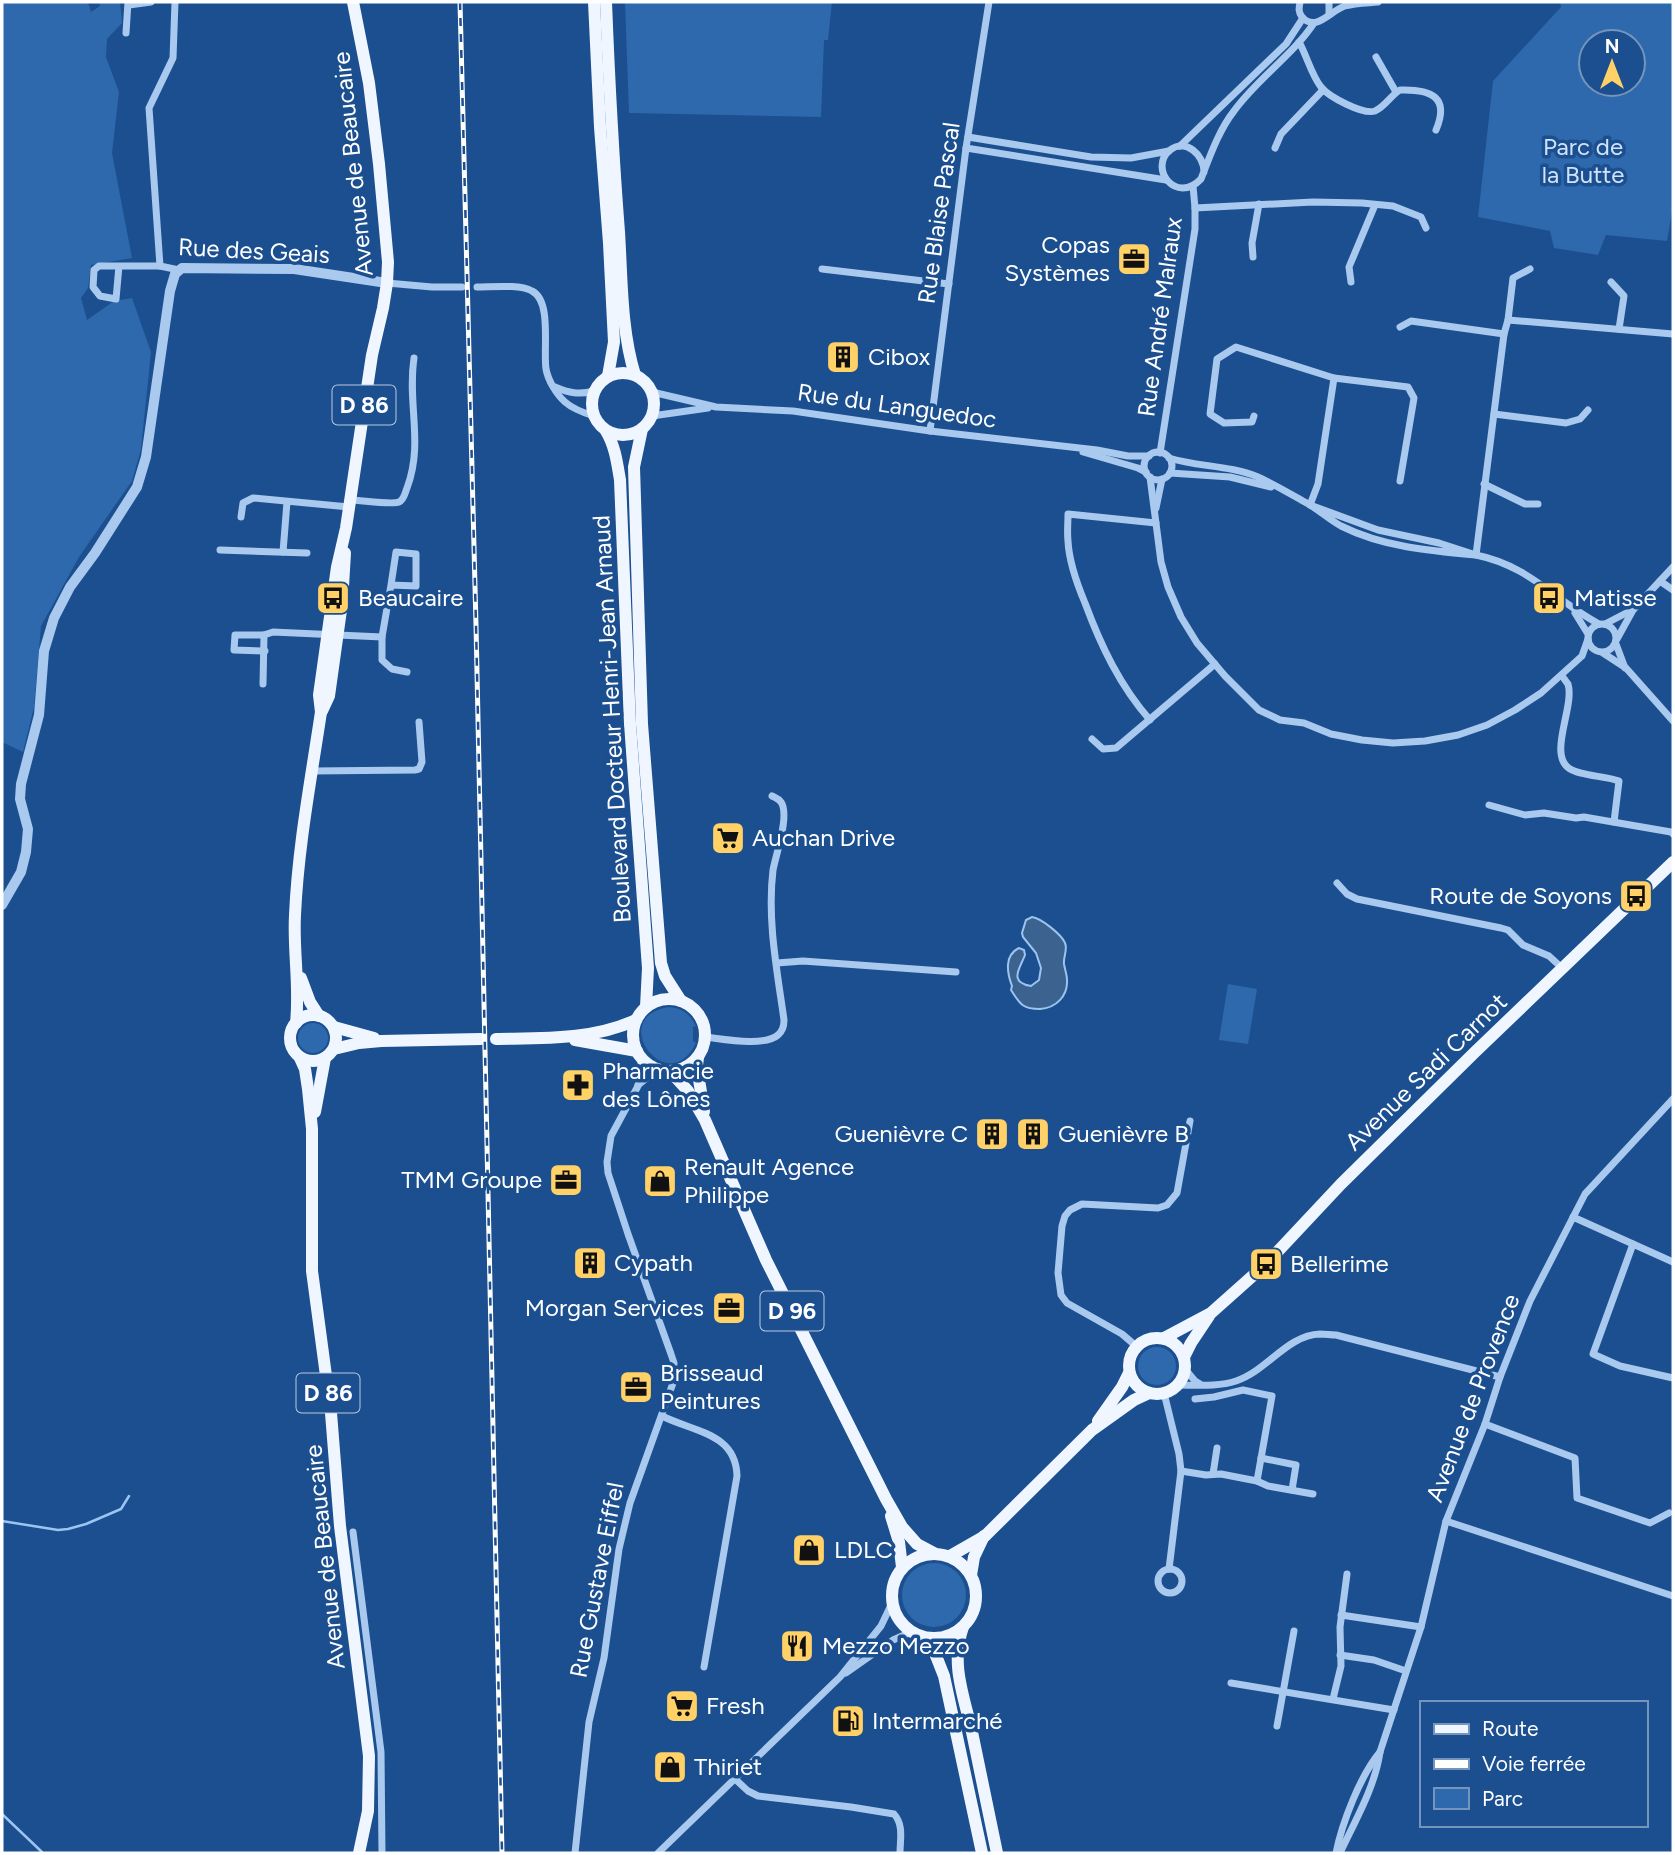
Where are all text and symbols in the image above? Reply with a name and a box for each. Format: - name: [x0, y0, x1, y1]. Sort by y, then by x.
- north arrow: [1577, 28, 1647, 98]
- text: N: [1605, 35, 1619, 58]
- street label: Avenue de Beaucaire: [326, 50, 379, 278]
- street label: Rue Blaise Pascal: [911, 120, 966, 306]
- park label: Parc de la Butte: [1542, 132, 1624, 189]
- street label: Rue André Malraux: [1131, 215, 1188, 419]
- place label: Copas Systèmes: [1005, 230, 1110, 287]
- street label: Rue des Geais: [177, 232, 331, 269]
- office icon: Copas Systèmes: [1115, 240, 1153, 278]
- building icon: Cibox: [824, 338, 862, 376]
- place label: Cibox: [868, 342, 931, 371]
- street label: Rue du Languedoc: [796, 377, 998, 434]
- road number: D 86: [332, 386, 396, 424]
- street label: Boulevard Docteur Henri-Jean Arnaud: [586, 514, 637, 924]
- bus stop icon: Beaucaire: [314, 579, 352, 617]
- bus stop icon: Matisse: [1530, 579, 1568, 617]
- place label: Beaucaire: [358, 583, 463, 612]
- place label: Matisse: [1574, 583, 1657, 612]
- supermarket icon: Auchan Drive: [709, 819, 747, 857]
- place label: Auchan Drive: [752, 823, 895, 852]
- bus stop icon: Route de Soyons: [1617, 877, 1655, 915]
- place label: Route de Soyons: [1429, 881, 1612, 910]
- street label: Avenue Sadi Carnot: [1339, 987, 1513, 1156]
- place label: Pharmacie des Lônes: [602, 1056, 714, 1113]
- pharmacy icon: Pharmacie des Lônes: [559, 1066, 597, 1104]
- building icon: Guenièvre C: [973, 1115, 1011, 1153]
- building icon: Guenièvre B: [1014, 1115, 1052, 1153]
- place label: Guenièvre C: [835, 1119, 968, 1148]
- place label: Guenièvre B: [1058, 1119, 1189, 1148]
- place label: Renault Agence Philippe: [684, 1152, 854, 1209]
- office icon: TMM Groupe: [547, 1161, 585, 1199]
- shop icon: Renault Agence Philippe: [641, 1162, 679, 1200]
- place label: TMM Groupe: [401, 1165, 542, 1194]
- building icon: Cypath: [571, 1244, 609, 1282]
- bus stop icon: Bellerime: [1247, 1245, 1285, 1283]
- place label: Cypath: [614, 1248, 693, 1277]
- place label: Bellerime: [1290, 1249, 1389, 1278]
- office icon: Morgan Services: [710, 1289, 748, 1327]
- street label: Avenue de Provence: [1419, 1290, 1526, 1506]
- road number: D 96: [760, 1292, 824, 1330]
- place label: Morgan Services: [525, 1293, 704, 1322]
- place label: Brisseaud Peintures: [660, 1358, 764, 1415]
- office icon: Brisseaud Peintures: [617, 1368, 655, 1406]
- road number: D 86: [296, 1374, 360, 1412]
- street label: Avenue de Beaucaire: [298, 1443, 351, 1671]
- street label: Rue Gustave Eiffel: [563, 1480, 630, 1680]
- shop icon: LDLC: [790, 1531, 828, 1569]
- place label: LDLC: [834, 1535, 893, 1564]
- restaurant icon: Mezzo Mezzo: [778, 1627, 816, 1665]
- place label: Mezzo Mezzo: [822, 1631, 970, 1660]
- supermarket icon: Fresh: [663, 1687, 701, 1725]
- place label: Fresh: [706, 1691, 765, 1720]
- legend: [1420, 1701, 1647, 1827]
- fuel station icon: Intermarché: [829, 1702, 867, 1740]
- place label: Intermarché: [872, 1706, 1002, 1735]
- text: Route: [1482, 1716, 1538, 1741]
- shop icon: Thiriet: [651, 1748, 689, 1786]
- text: Voie ferrée: [1482, 1751, 1586, 1776]
- place label: Thiriet: [694, 1752, 762, 1781]
- text: Parc: [1482, 1786, 1523, 1811]

